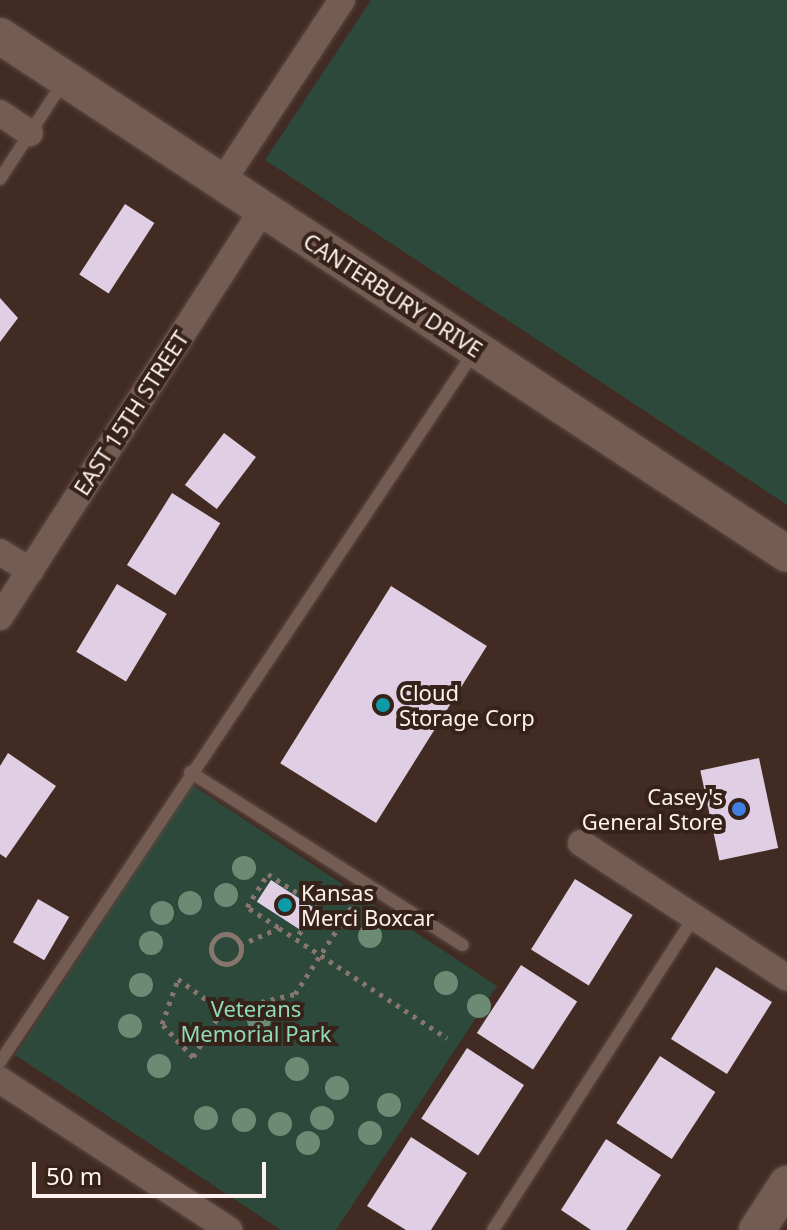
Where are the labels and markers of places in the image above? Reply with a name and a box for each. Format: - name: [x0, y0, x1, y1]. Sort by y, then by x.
- place label: Cloud Storage Corp: [399, 679, 535, 730]
- marker: Cloud Storage Corp: [374, 696, 392, 714]
- place label: Casey's General Store: [582, 783, 723, 834]
- marker: Casey's General Store: [730, 800, 748, 818]
- place label: Kansas Merci Boxcar: [301, 879, 434, 930]
- marker: Kansas Merci Boxcar: [276, 896, 294, 914]

